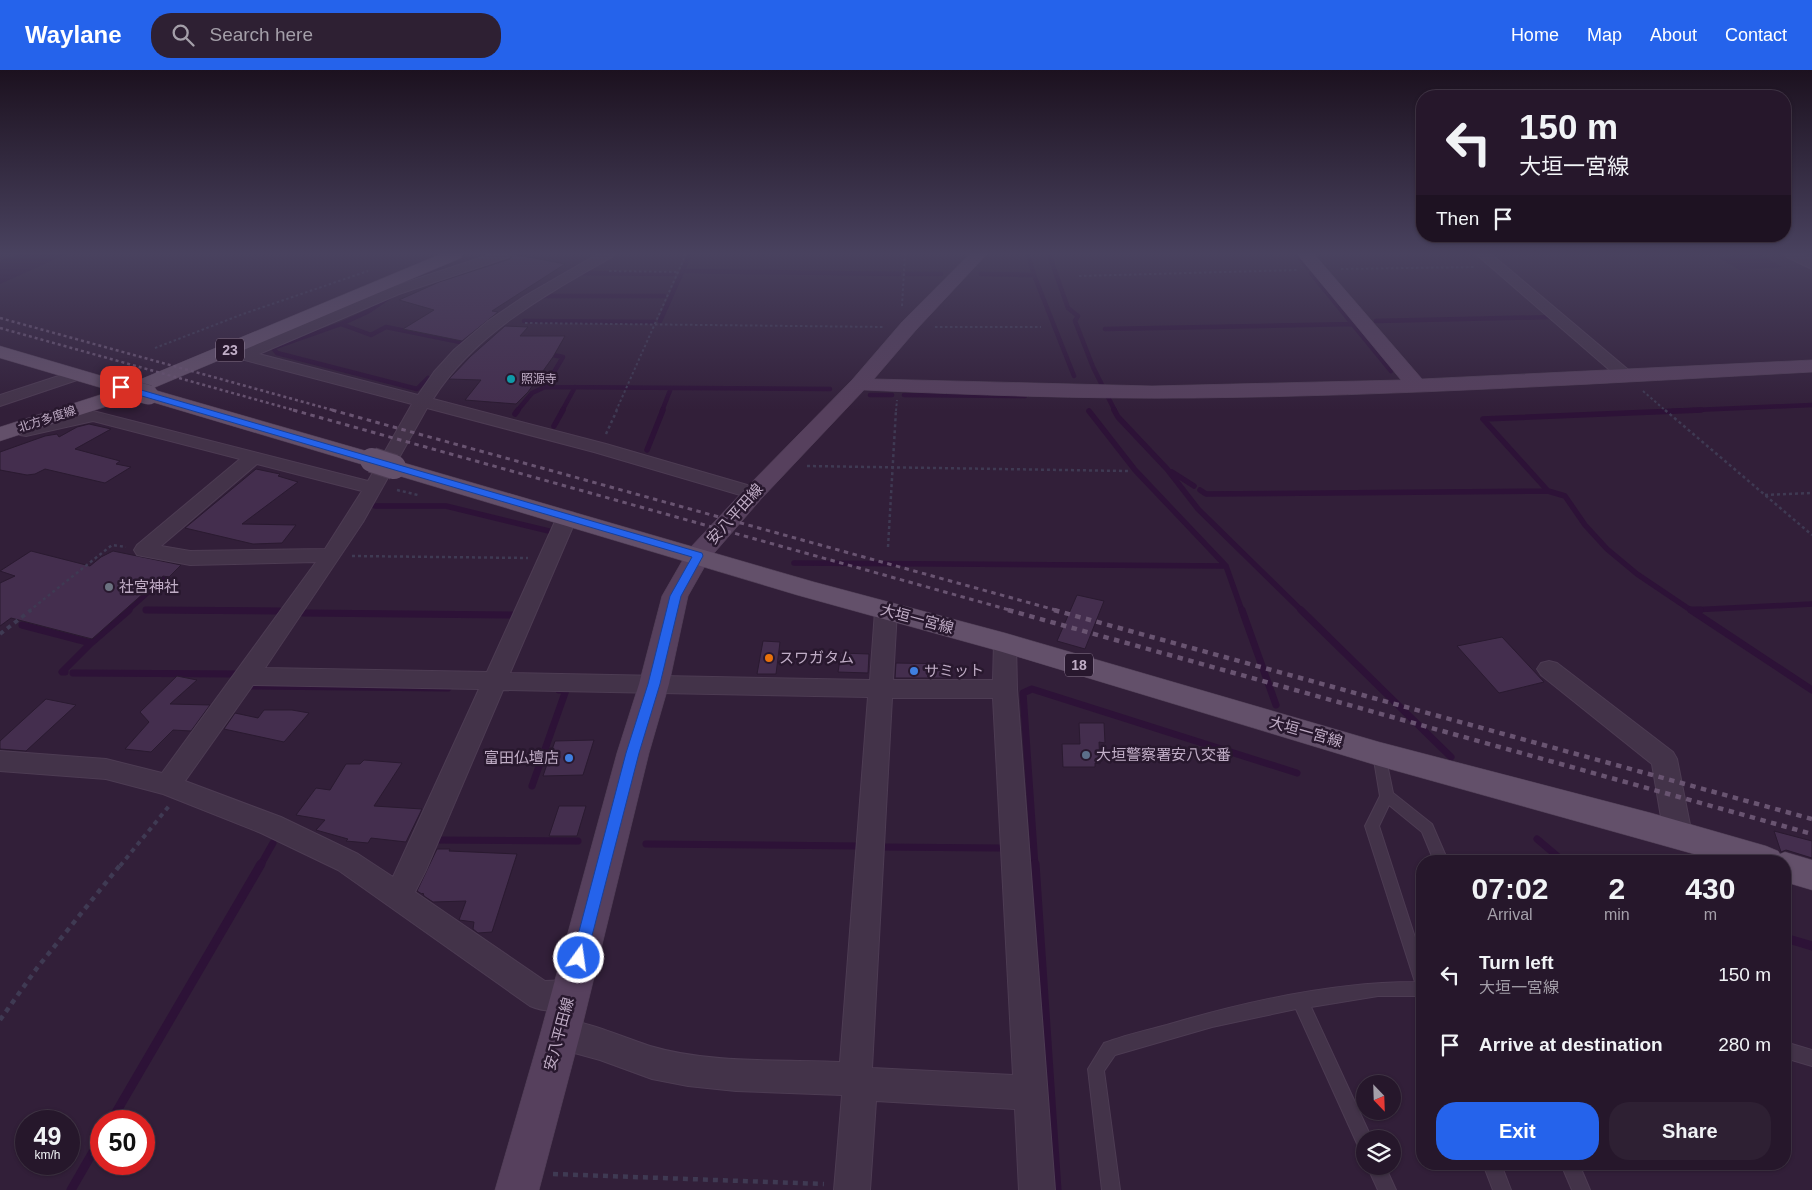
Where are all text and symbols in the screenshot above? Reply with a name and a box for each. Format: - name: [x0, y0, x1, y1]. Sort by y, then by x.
- search box: [151, 13, 501, 58]
- text: Waylane: [25, 21, 121, 48]
- icon: search: [169, 21, 197, 49]
- text: Search here: [209, 24, 313, 45]
- text: Home: [1511, 25, 1559, 45]
- text: Map: [1587, 25, 1622, 45]
- text: About: [1650, 25, 1697, 45]
- text: Contact: [1725, 25, 1787, 45]
- text: 150 m: [1519, 107, 1618, 146]
- icon: left: [1436, 110, 1501, 175]
- text: 大垣一宮線: [1519, 154, 1629, 179]
- icon: arrive: [1489, 205, 1517, 233]
- text: Then: [1436, 208, 1479, 229]
- road number: 23: [216, 338, 244, 362]
- pin: [100, 366, 142, 408]
- place label: 照源寺: [521, 372, 557, 386]
- icon: arrive: [107, 373, 135, 401]
- marker: 照源寺: [505, 373, 517, 385]
- street label: 北方多度線: [16, 403, 78, 435]
- street label: 安八平田線: [703, 480, 766, 547]
- place label: 社宮神社: [119, 578, 179, 595]
- marker: 社宮神社: [103, 581, 115, 593]
- street label: 大垣一宮線: [879, 601, 956, 636]
- place label: スワガタム: [779, 649, 854, 666]
- marker: スワガタム: [763, 652, 775, 664]
- road number: 18: [1065, 654, 1093, 676]
- place label: サミット: [924, 662, 984, 679]
- marker: サミット: [908, 665, 920, 677]
- street label: 大垣一宮線: [1268, 713, 1345, 750]
- place label: 大垣警察署安八交番: [1096, 746, 1231, 763]
- place label: 富田仏壇店: [484, 749, 559, 766]
- marker: 大垣警察署安八交番: [1080, 749, 1092, 761]
- marker: 富田仏壇店: [563, 752, 575, 764]
- text: 07:02: [1472, 872, 1548, 905]
- text: 2: [1608, 872, 1625, 905]
- text: 430: [1685, 872, 1735, 905]
- text: Arrival: [1487, 906, 1533, 923]
- text: min: [1604, 906, 1630, 923]
- text: m: [1704, 906, 1717, 923]
- position arrow: [552, 931, 604, 983]
- text: Turn left: [1479, 952, 1554, 973]
- icon: left: [1436, 961, 1464, 989]
- text: 150 m: [1718, 964, 1771, 985]
- text: 大垣一宮線: [1479, 979, 1559, 996]
- street label: 安八平田線: [541, 995, 576, 1072]
- icon: arrive: [1436, 1031, 1464, 1059]
- text: Arrive at destination: [1479, 1034, 1663, 1055]
- text: 280 m: [1718, 1034, 1771, 1055]
- north arrow: [1356, 1075, 1401, 1120]
- map controls: [1356, 1075, 1401, 1175]
- button: Exit: [1436, 1102, 1599, 1160]
- button: Share: [1609, 1102, 1771, 1160]
- speed limit sign: 50: [90, 1110, 155, 1175]
- text: 49: [34, 1122, 61, 1150]
- button: layers: [1356, 1130, 1401, 1175]
- text: km/h: [34, 1148, 61, 1162]

